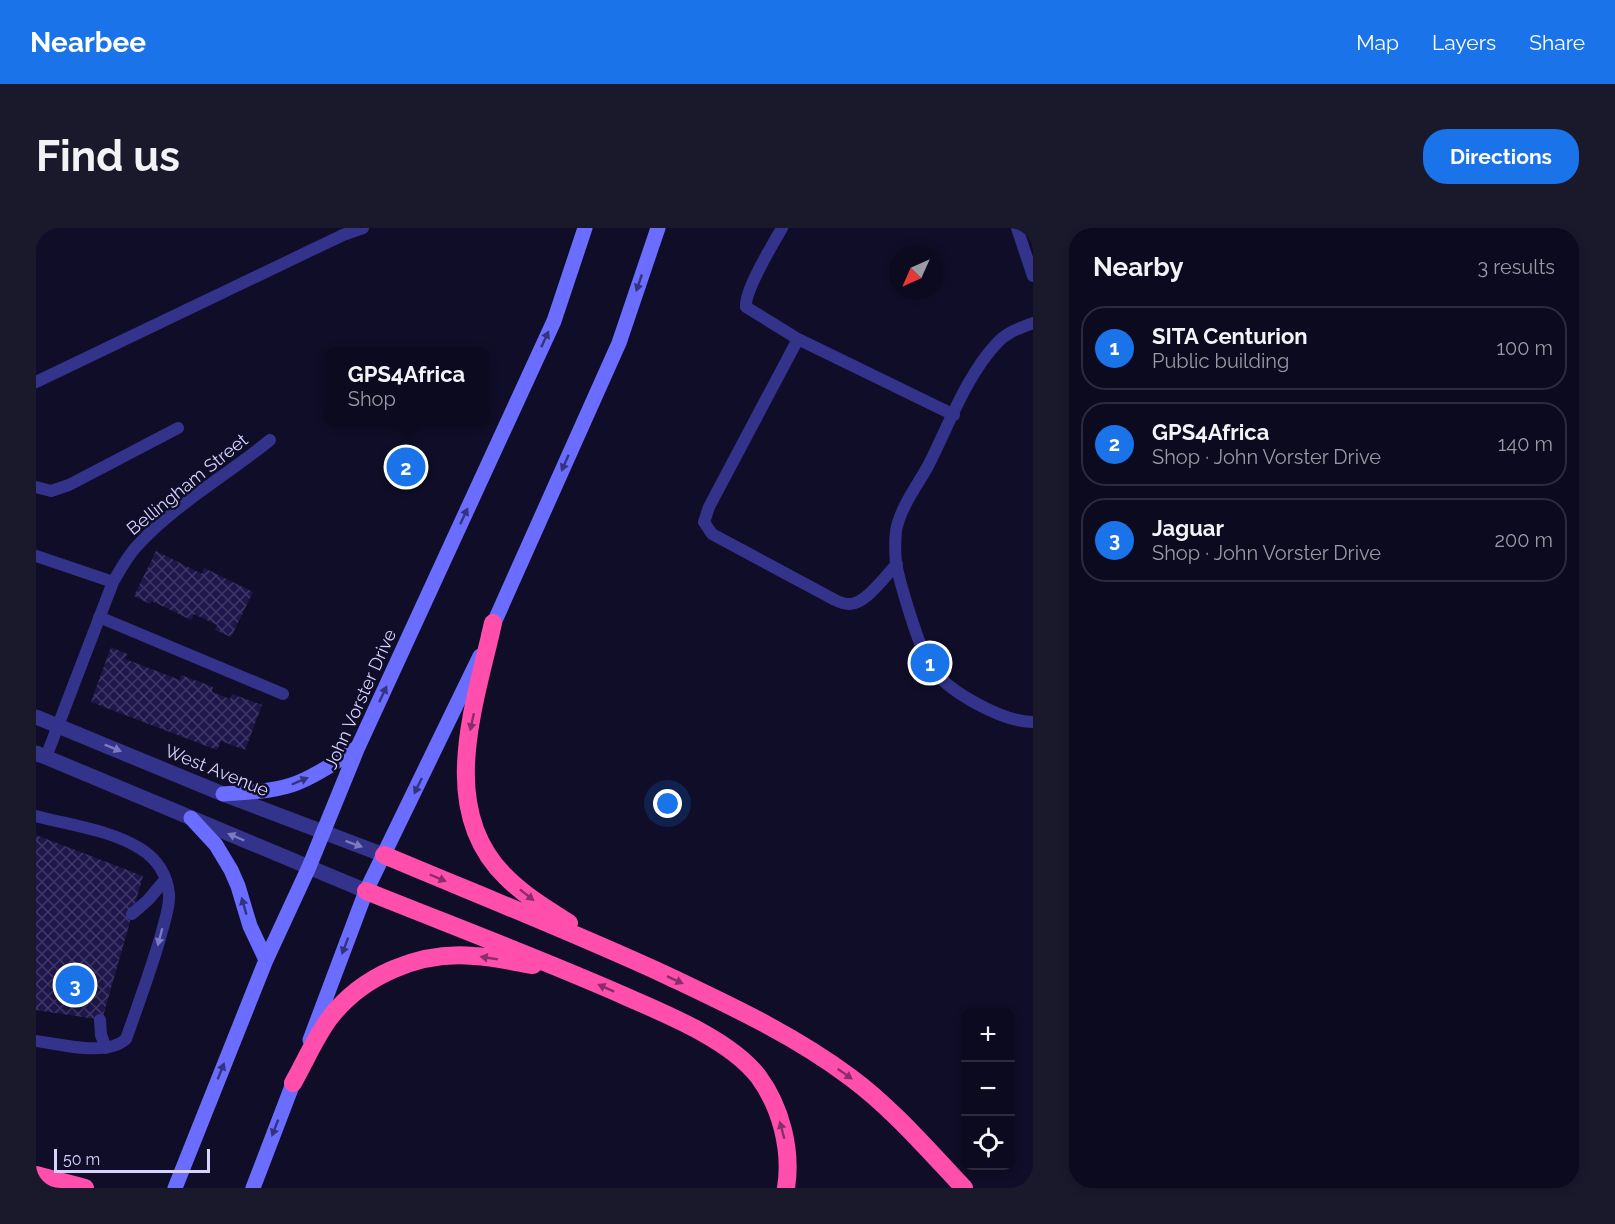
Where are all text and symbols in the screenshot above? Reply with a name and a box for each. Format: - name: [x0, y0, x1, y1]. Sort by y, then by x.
- text: Nearbee: [30, 26, 146, 59]
- text: Map: [1356, 30, 1399, 55]
- text: Layers: [1432, 30, 1496, 55]
- text: Share: [1529, 30, 1585, 55]
- button: Directions: [1423, 129, 1579, 184]
- text: Find us: [36, 132, 180, 181]
- north arrow: [889, 246, 943, 300]
- text: Nearby: [1093, 252, 1183, 282]
- text: 3 results: [1477, 255, 1555, 279]
- one-way arrow: [634, 274, 644, 292]
- text: SITA Centurion: [1152, 323, 1308, 349]
- one-way arrow: [540, 330, 550, 348]
- text: 1: [1110, 336, 1119, 360]
- text: 100 m: [1496, 336, 1553, 360]
- popup: [324, 347, 489, 425]
- text: Public building: [1152, 349, 1289, 373]
- text: GPS4Africa: [348, 361, 465, 387]
- text: Shop: [348, 387, 396, 411]
- text: GPS4Africa: [1152, 419, 1269, 445]
- street label: Bellingham Street: [122, 429, 252, 539]
- text: 2: [1109, 432, 1120, 456]
- text: 140 m: [1498, 432, 1553, 456]
- pin: 2: [386, 444, 425, 490]
- text: Shop · John Vorster Drive: [1152, 445, 1381, 469]
- one-way arrow: [560, 455, 570, 473]
- one-way arrow: [459, 507, 469, 525]
- text: Jaguar: [1152, 515, 1224, 541]
- text: 3: [1109, 528, 1120, 552]
- text: 200 m: [1495, 528, 1553, 552]
- text: Shop · John Vorster Drive: [1152, 541, 1381, 565]
- street label: John Vorster Drive: [320, 625, 400, 772]
- pin: 1: [910, 640, 950, 686]
- one-way arrow: [378, 685, 387, 702]
- one-way arrow: [466, 712, 476, 731]
- street label: West Avenue: [162, 740, 272, 801]
- one-way arrow: [104, 743, 122, 753]
- one-way arrow: [292, 776, 309, 785]
- one-way arrow: [413, 777, 422, 794]
- your location: [653, 789, 682, 818]
- one-way arrow: [227, 832, 245, 841]
- one-way arrow: [345, 839, 363, 849]
- one-way arrow: [429, 874, 447, 883]
- one-way arrow: [519, 889, 535, 902]
- one-way arrow: [239, 896, 248, 914]
- one-way arrow: [155, 928, 165, 946]
- one-way arrow: [340, 937, 349, 955]
- one-way arrow: [479, 953, 498, 962]
- pin: 3: [56, 962, 94, 1008]
- one-way arrow: [667, 975, 684, 984]
- one-way arrow: [597, 983, 614, 992]
- map controls: [961, 1008, 1015, 1170]
- button: +: [961, 1008, 1015, 1062]
- one-way arrow: [216, 1062, 226, 1080]
- button: −: [961, 1062, 1015, 1116]
- one-way arrow: [837, 1068, 853, 1080]
- button: locate: [961, 1116, 1015, 1170]
- one-way arrow: [270, 1119, 279, 1137]
- one-way arrow: [777, 1121, 786, 1139]
- scale bar: [54, 1146, 210, 1174]
- text: 50 m: [63, 1150, 100, 1169]

